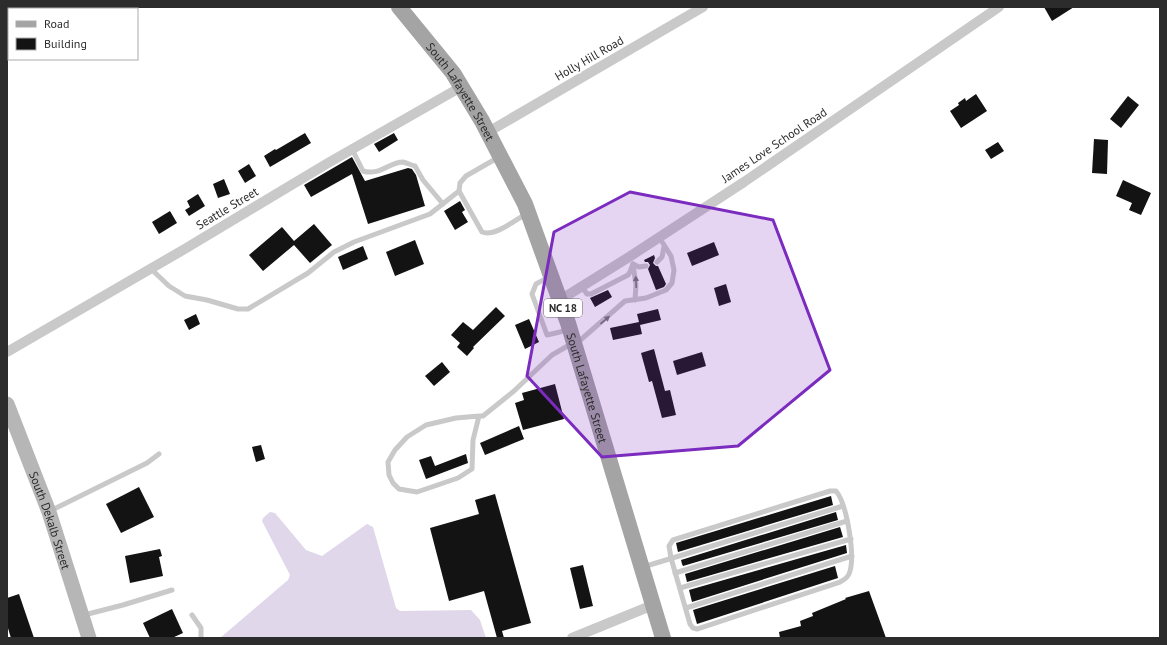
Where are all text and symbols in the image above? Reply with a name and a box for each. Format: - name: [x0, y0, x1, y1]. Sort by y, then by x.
- legend: [8, 8, 138, 60]
- text: Road: [44, 16, 69, 31]
- street label: Holly Hill Road: [552, 32, 626, 84]
- text: Building: [44, 36, 87, 51]
- street label: South Lafayette Street: [423, 39, 498, 143]
- street label: James Love School Road: [718, 104, 829, 186]
- street label: Seattle Street: [193, 184, 261, 232]
- one-way arrow: [633, 275, 639, 288]
- road number: NC 18: [544, 299, 582, 317]
- one-way arrow: [599, 315, 610, 324]
- street label: South Lafayette Street: [564, 331, 611, 445]
- street label: South Dekalb Street: [26, 469, 74, 571]

